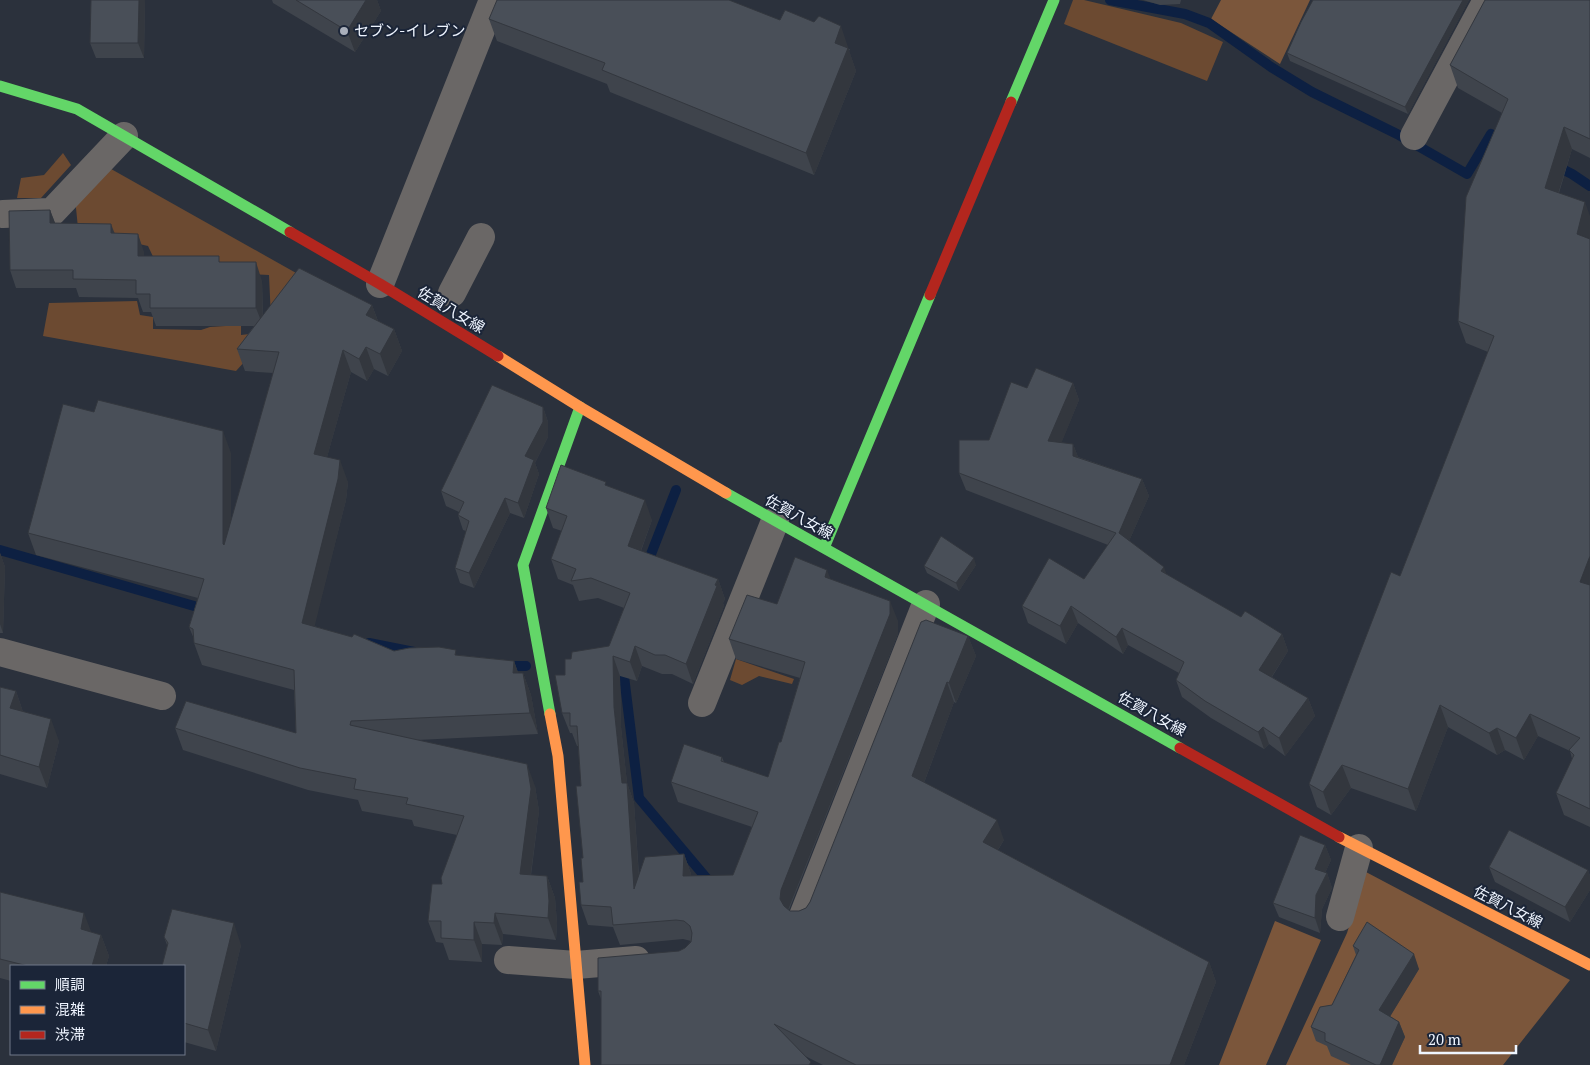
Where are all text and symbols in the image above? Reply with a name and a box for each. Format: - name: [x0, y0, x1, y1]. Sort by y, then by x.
- place label: セブン-イレブン: [354, 20, 465, 40]
- marker: セブン-イレブン: [338, 25, 350, 37]
- street label: 佐賀八女線: [414, 281, 489, 337]
- street label: 佐賀八女線: [762, 489, 837, 543]
- street label: 佐賀八女線: [1115, 686, 1190, 740]
- street label: 佐賀八女線: [1470, 880, 1546, 932]
- legend: [10, 965, 185, 1055]
- text: 順調: [55, 974, 85, 994]
- text: 混雑: [55, 999, 85, 1019]
- scale bar: [1420, 1022, 1516, 1054]
- text: 渋滞: [55, 1024, 85, 1044]
- text: 20 m: [1428, 1029, 1461, 1049]

